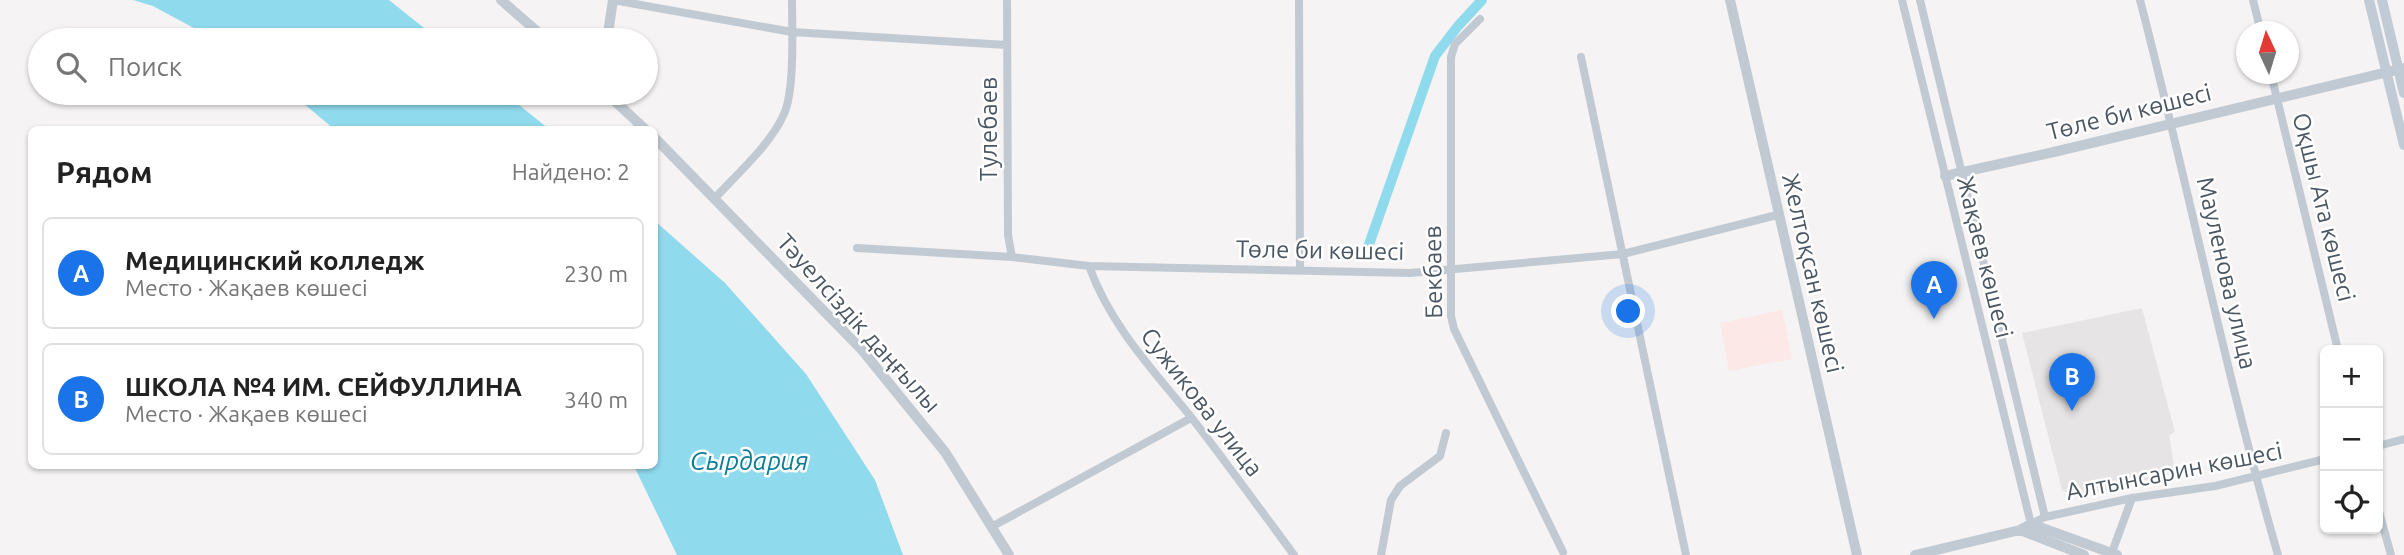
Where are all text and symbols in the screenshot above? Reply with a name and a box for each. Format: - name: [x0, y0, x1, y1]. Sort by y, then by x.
- north arrow: [2236, 21, 2299, 84]
- search box: [28, 28, 658, 105]
- icon: search: [52, 48, 90, 86]
- text: Поиск: [108, 52, 182, 81]
- street label: Тулебаев: [975, 77, 1002, 181]
- street label: Төле би көшесі: [2044, 79, 2214, 145]
- street label: Оқшы Ата көшесі: [2288, 110, 2360, 304]
- text: Рядом: [56, 155, 152, 189]
- text: Найдено: 2: [512, 159, 630, 184]
- street label: Желтоқсан көшесі: [1777, 171, 1849, 375]
- street label: Жақаев көшесі: [1952, 173, 2018, 341]
- street label: Мауленова улица: [2192, 174, 2262, 372]
- street label: Бекбаев: [1419, 225, 1447, 319]
- street label: Тәуелсіздік даңғылы: [772, 228, 946, 418]
- street label: Төле би көшесі: [1236, 235, 1404, 265]
- text: Медицинский колледж: [125, 246, 425, 275]
- text: A: [73, 261, 89, 286]
- text: 230 m: [564, 261, 628, 286]
- pin: A: [1911, 261, 1957, 319]
- text: Место · Жақаев көшесі: [125, 275, 368, 300]
- your location: [1611, 294, 1645, 328]
- street label: Сужикова улица: [1136, 322, 1268, 482]
- map controls: [2320, 345, 2383, 534]
- button: +: [2320, 345, 2383, 408]
- pin: B: [2049, 353, 2095, 411]
- text: ШКОЛА №4 ИМ. СЕЙФУЛЛИНА: [125, 372, 522, 401]
- text: B: [73, 387, 89, 412]
- text: 340 m: [564, 387, 628, 412]
- text: Место · Жақаев көшесі: [125, 401, 368, 426]
- button: −: [2320, 408, 2383, 471]
- street label: Алтынсарин көшесі: [2064, 437, 2284, 505]
- water label: Сырдария: [690, 446, 808, 475]
- button: locate: [2320, 471, 2383, 534]

